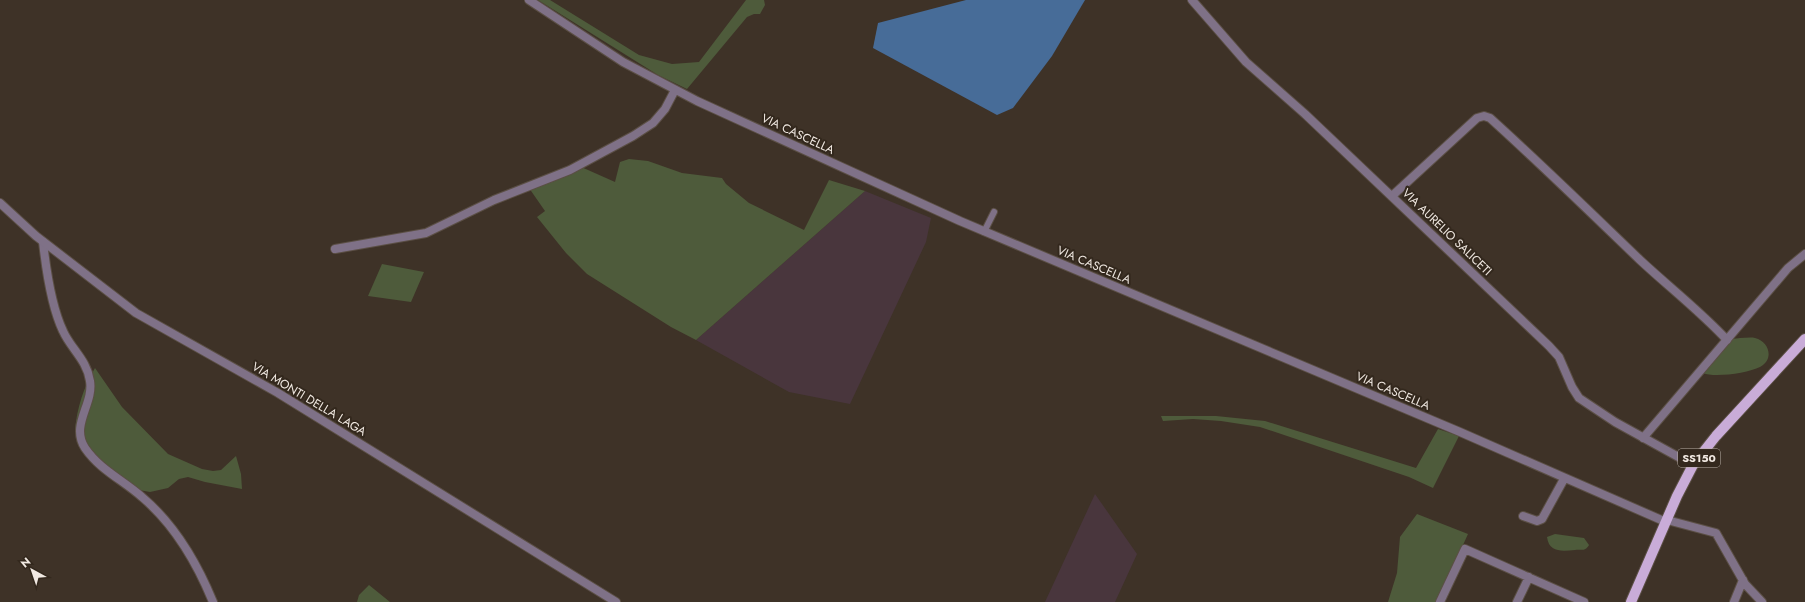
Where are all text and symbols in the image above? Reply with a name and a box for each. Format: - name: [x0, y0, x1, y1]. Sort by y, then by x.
- street label: VIA CASCELLA: [758, 109, 838, 159]
- street label: VIA AURELIO SALICETI: [1398, 184, 1496, 280]
- street label: VIA CASCELLA: [1054, 241, 1134, 289]
- street label: VIA MONTI DELLA LAGA: [248, 358, 370, 440]
- street label: VIA CASCELLA: [1353, 367, 1433, 415]
- road number: SS150: [1678, 449, 1720, 467]
- north arrow: [12, 550, 52, 590]
- text: N: [17, 553, 34, 571]

